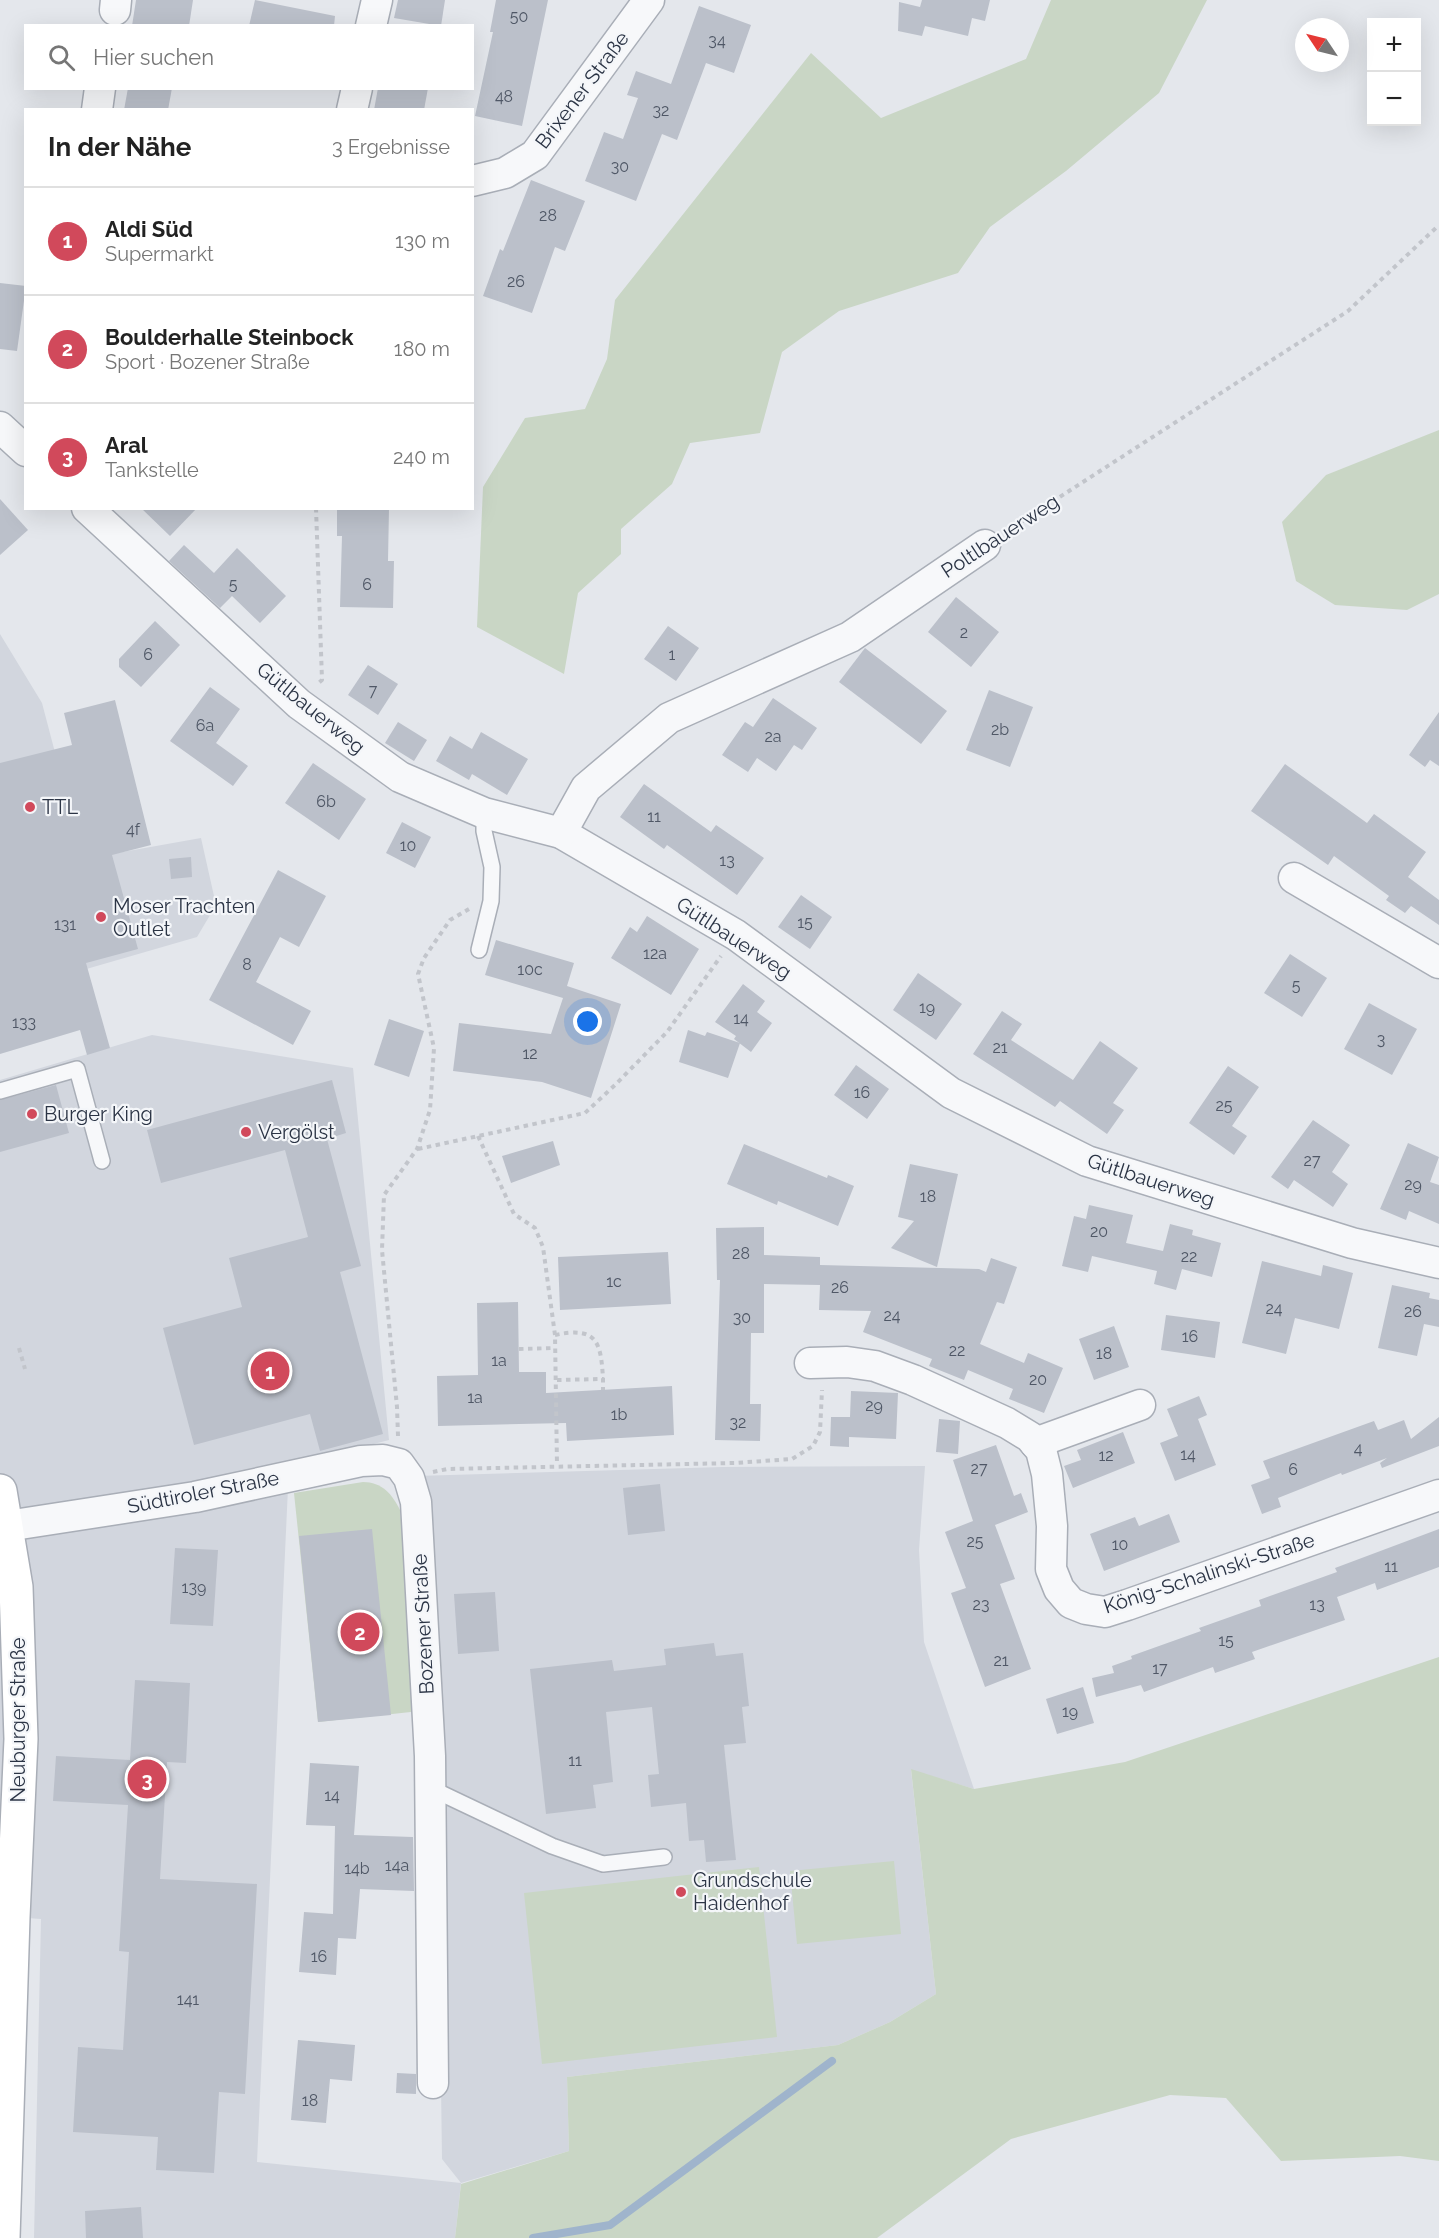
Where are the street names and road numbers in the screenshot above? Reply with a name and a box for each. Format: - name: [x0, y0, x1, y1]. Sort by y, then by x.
- street label: Brixener Straße: [530, 27, 634, 153]
- street label: Poltlbauerweg: [937, 489, 1063, 583]
- street label: Gütlbauerweg: [252, 657, 370, 759]
- street label: Gütlbauerweg: [672, 892, 796, 984]
- street label: Gütlbauerweg: [1084, 1148, 1218, 1212]
- street label: Südtiroler Straße: [125, 1465, 281, 1518]
- street label: König-Schalinski-Straße: [1100, 1527, 1318, 1618]
- street label: Bozener Straße: [407, 1553, 439, 1695]
- street label: Neuburger Straße: [6, 1637, 30, 1802]

